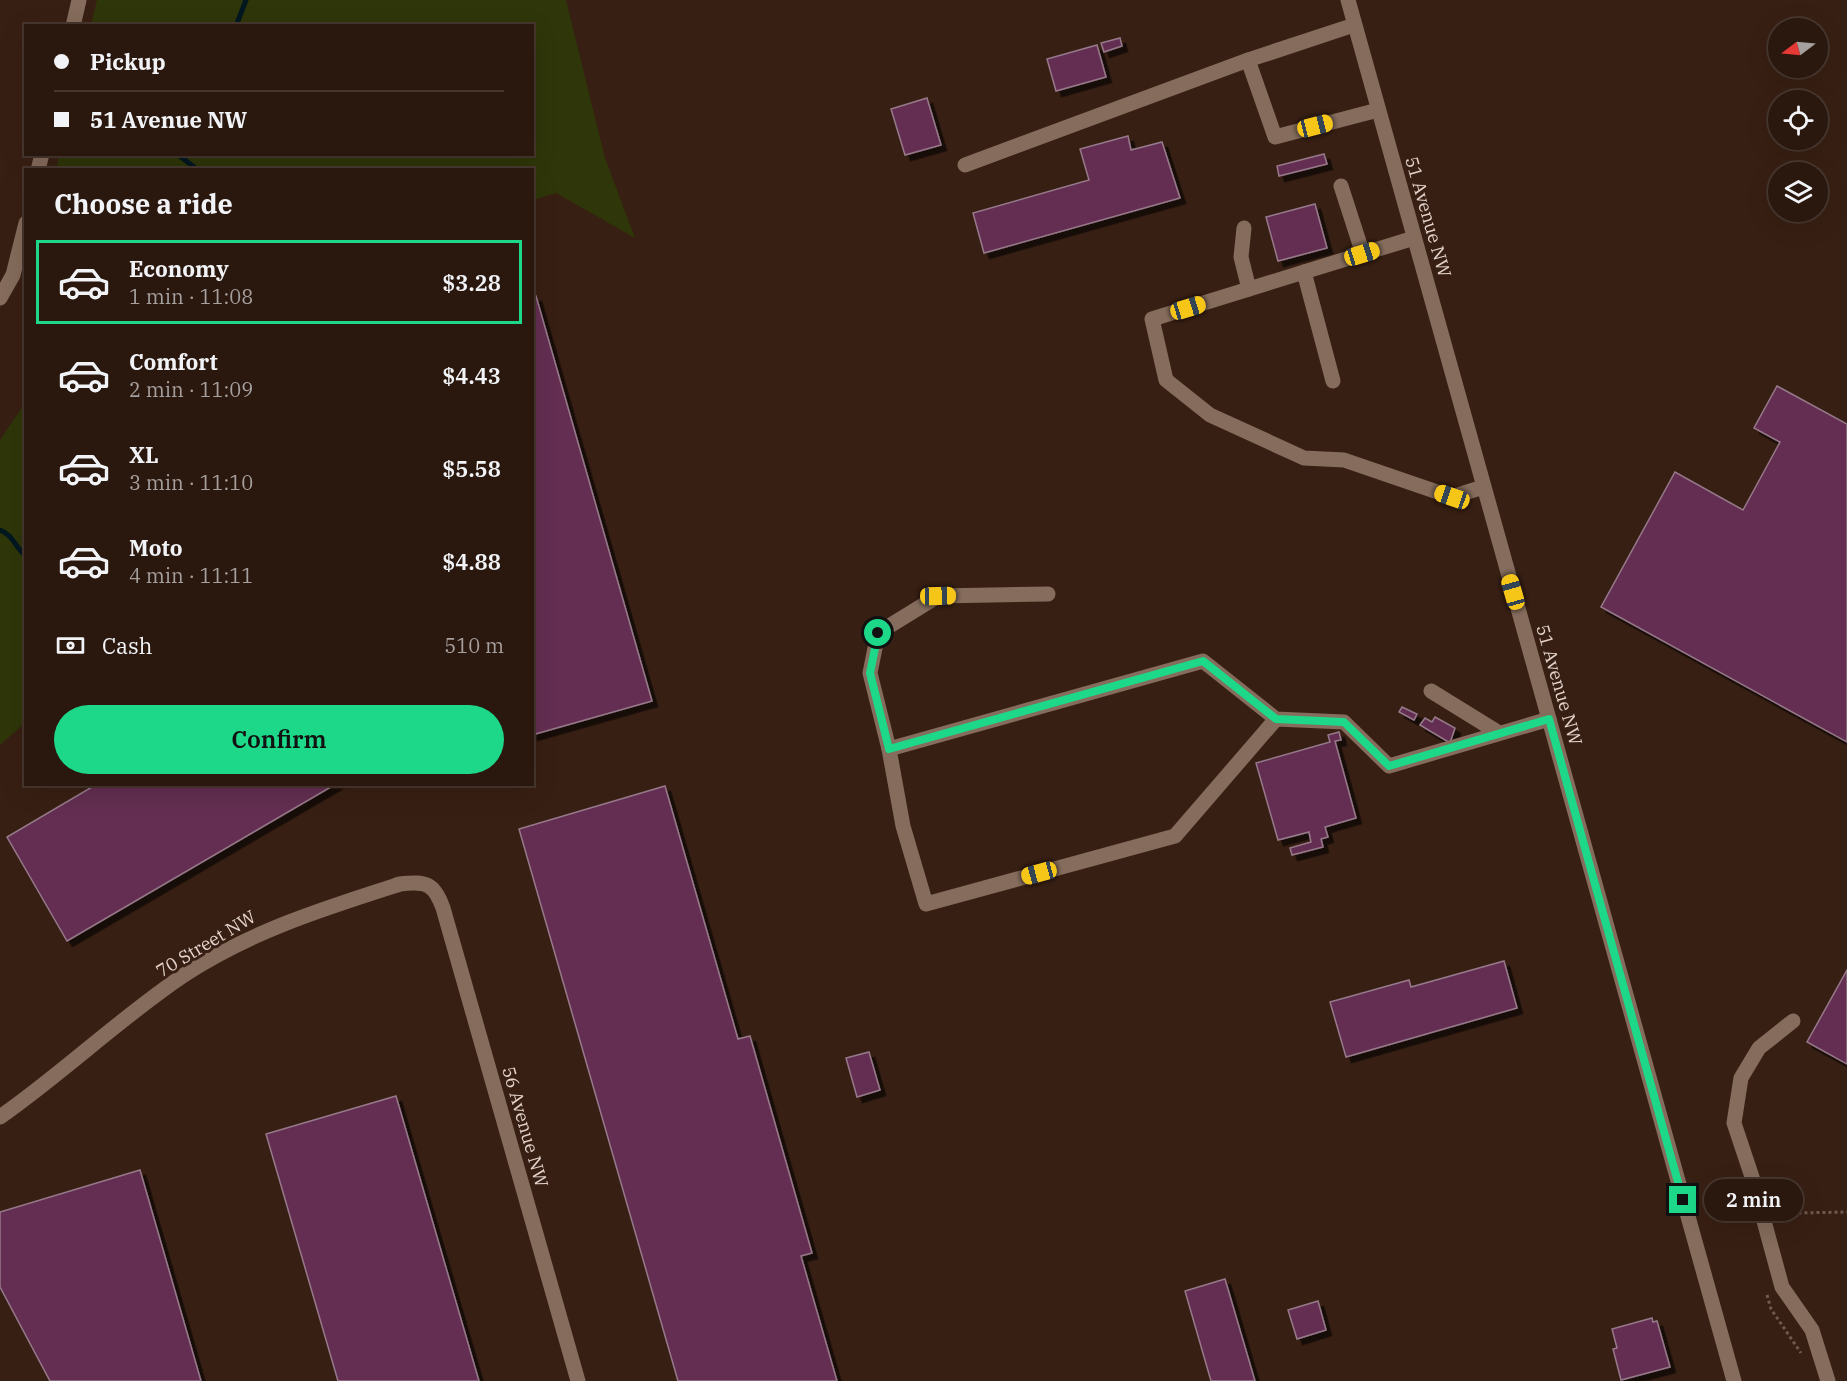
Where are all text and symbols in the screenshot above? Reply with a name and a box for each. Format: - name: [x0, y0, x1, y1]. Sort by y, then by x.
- north arrow: [1768, 18, 1828, 78]
- map controls: [1768, 18, 1828, 222]
- text: Pickup: [90, 47, 166, 76]
- button: locate: [1768, 90, 1828, 150]
- text: 51 Avenue NW: [90, 105, 247, 134]
- car: [1295, 113, 1335, 139]
- street label: 51 Avenue NW: [1400, 154, 1457, 280]
- button: layers: [1768, 162, 1828, 222]
- text: Choose a ride: [54, 186, 233, 221]
- car: [1342, 240, 1382, 268]
- text: Economy: [129, 254, 229, 283]
- icon: car: [57, 255, 111, 309]
- text: $3.28: [442, 268, 501, 297]
- text: 1 min · 11:08: [129, 283, 253, 310]
- car: [1168, 294, 1208, 322]
- text: Comfort: [129, 347, 218, 376]
- icon: car: [57, 348, 111, 402]
- text: $4.43: [442, 361, 501, 390]
- text: 2 min · 11:09: [129, 376, 253, 403]
- text: XL: [129, 440, 159, 469]
- icon: car: [57, 441, 111, 495]
- text: $5.58: [442, 454, 501, 483]
- text: 3 min · 11:10: [129, 469, 253, 496]
- car: [1432, 483, 1472, 511]
- text: Moto: [129, 533, 183, 562]
- icon: car: [57, 534, 111, 588]
- text: $4.88: [442, 547, 501, 576]
- text: 4 min · 11:11: [129, 562, 253, 589]
- car: [1499, 572, 1527, 612]
- car: [920, 587, 956, 605]
- route start: [864, 619, 891, 646]
- street label: 51 Avenue NW: [1531, 622, 1588, 748]
- icon: cash: [54, 629, 87, 662]
- text: Cash: [102, 631, 153, 660]
- text: 510 m: [444, 632, 504, 659]
- button: Confirm: [54, 705, 504, 774]
- car: [1019, 860, 1059, 886]
- street label: 70 Street NW: [152, 905, 260, 982]
- street label: 56 Avenue NW: [497, 1064, 554, 1190]
- callout: 2 min: [1704, 1179, 1803, 1221]
- route end: [1669, 1186, 1696, 1213]
- text: 2 min: [1726, 1186, 1781, 1213]

